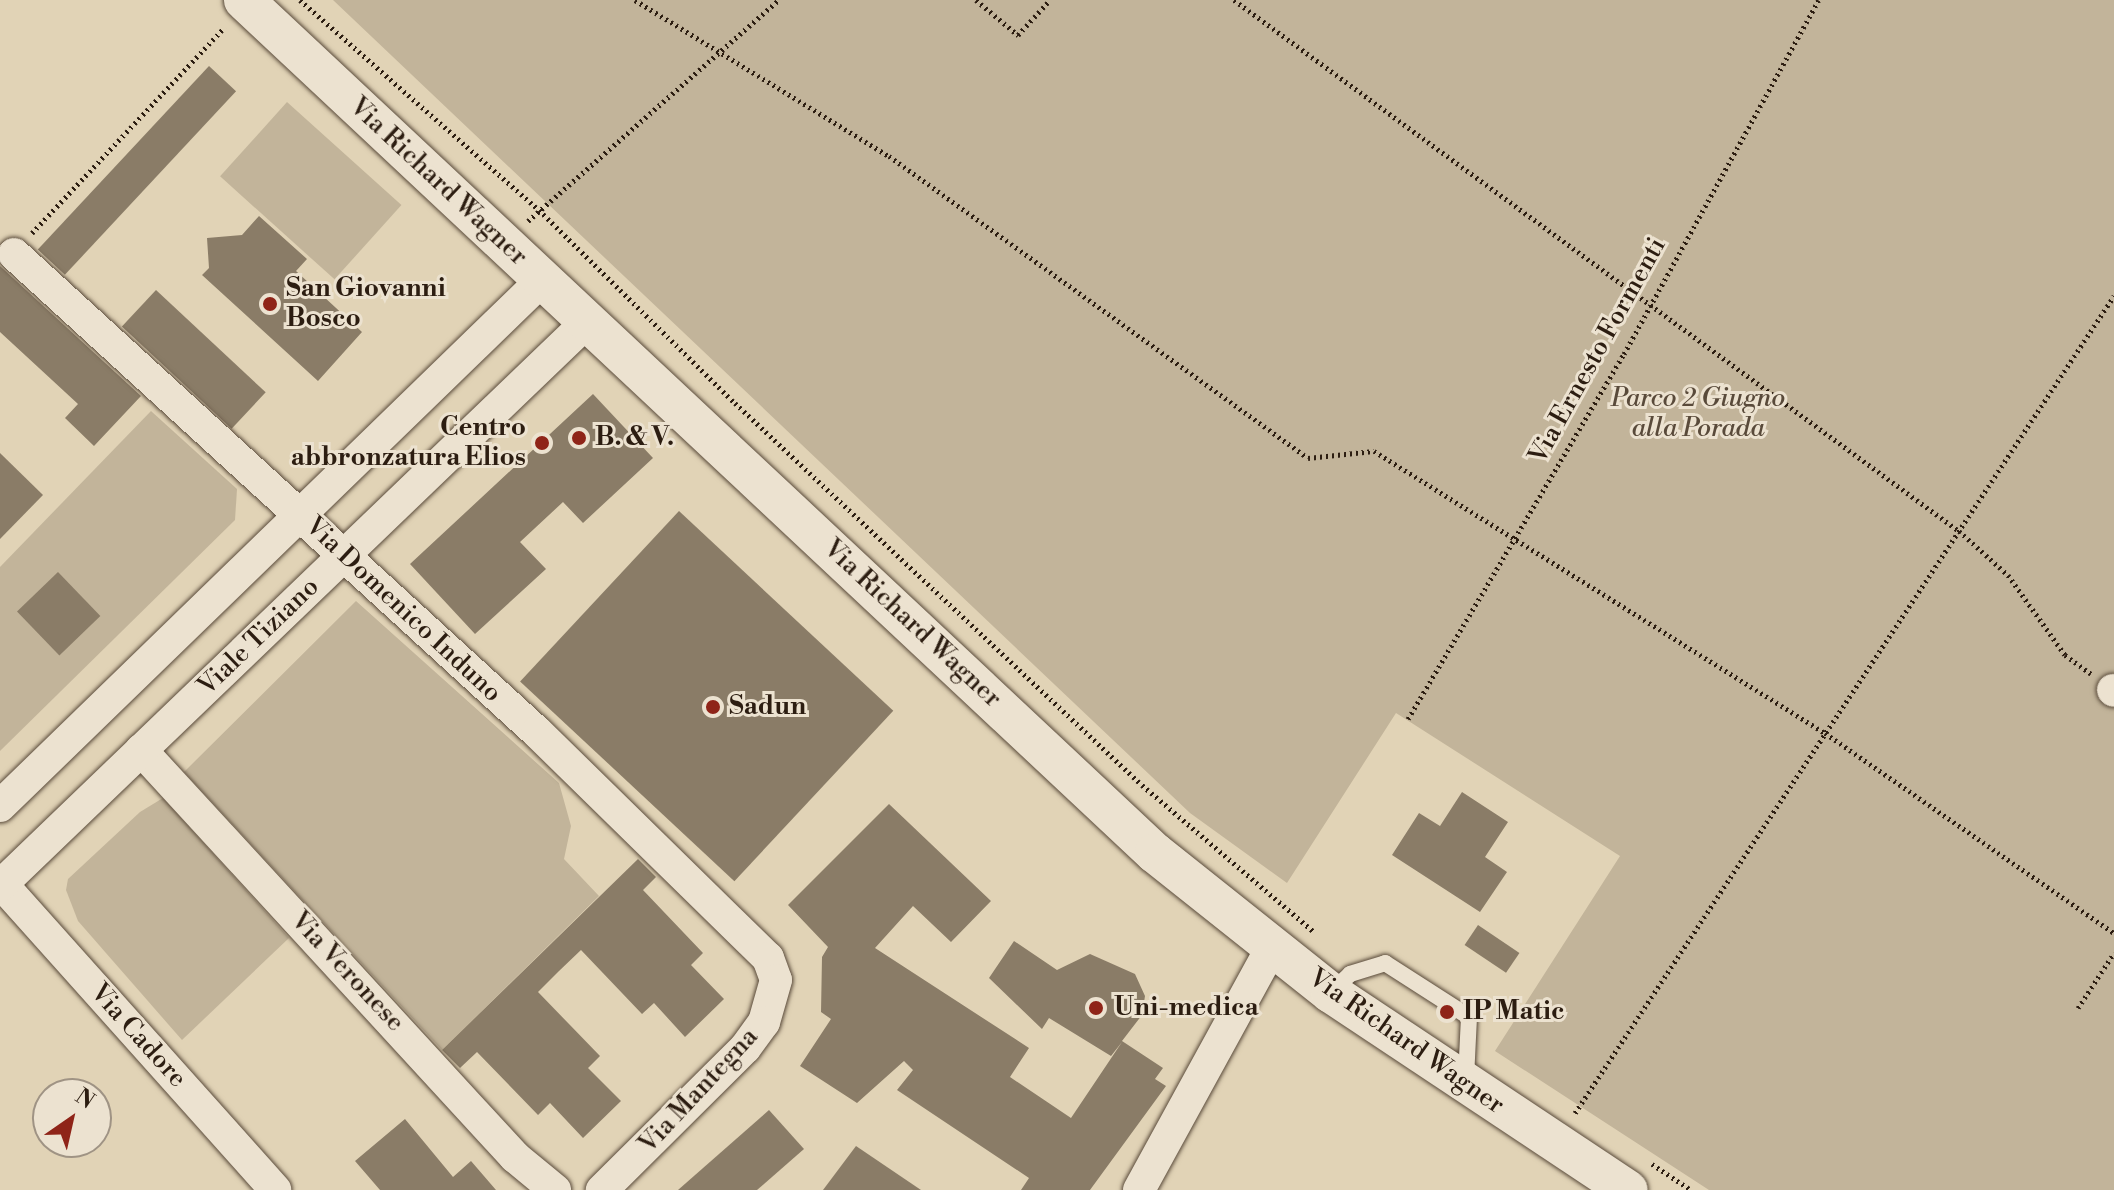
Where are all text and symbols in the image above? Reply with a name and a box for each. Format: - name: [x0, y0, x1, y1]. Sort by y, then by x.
- street label: Via Richard Wagner: [343, 92, 533, 272]
- street label: Via Ernesto Formenti: [1523, 232, 1673, 470]
- place label: San Giovanni Bosco: [286, 273, 446, 334]
- marker: San Giovanni Bosco: [261, 295, 279, 313]
- park label: Parco 2 Giugno alla Porada: [1611, 383, 1785, 444]
- place label: Centro abbronzatura Elios: [291, 412, 526, 474]
- place label: B. & V.: [595, 422, 674, 454]
- marker: B. & V.: [570, 429, 588, 447]
- marker: Centro abbronzatura Elios: [533, 434, 551, 452]
- street label: Via Domenico Induno: [298, 511, 508, 709]
- street label: Via Richard Wagner: [817, 534, 1007, 714]
- street label: Viale Tiziano: [192, 572, 326, 702]
- place label: Sadun: [729, 691, 806, 723]
- marker: Sadun: [704, 698, 722, 716]
- street label: Via Veronese: [284, 906, 410, 1038]
- street label: Via Richard Wagner: [1302, 963, 1510, 1121]
- street label: Via Cadore: [83, 978, 193, 1094]
- place label: Uni-medica: [1114, 992, 1259, 1024]
- place label: IP Matic: [1463, 996, 1565, 1028]
- marker: Uni-medica: [1085, 997, 1107, 1019]
- marker: IP Matic: [1438, 1003, 1456, 1021]
- street label: Via Mantegna: [633, 1022, 765, 1160]
- north arrow: [32, 1078, 112, 1158]
- text: N: [70, 1083, 99, 1115]

